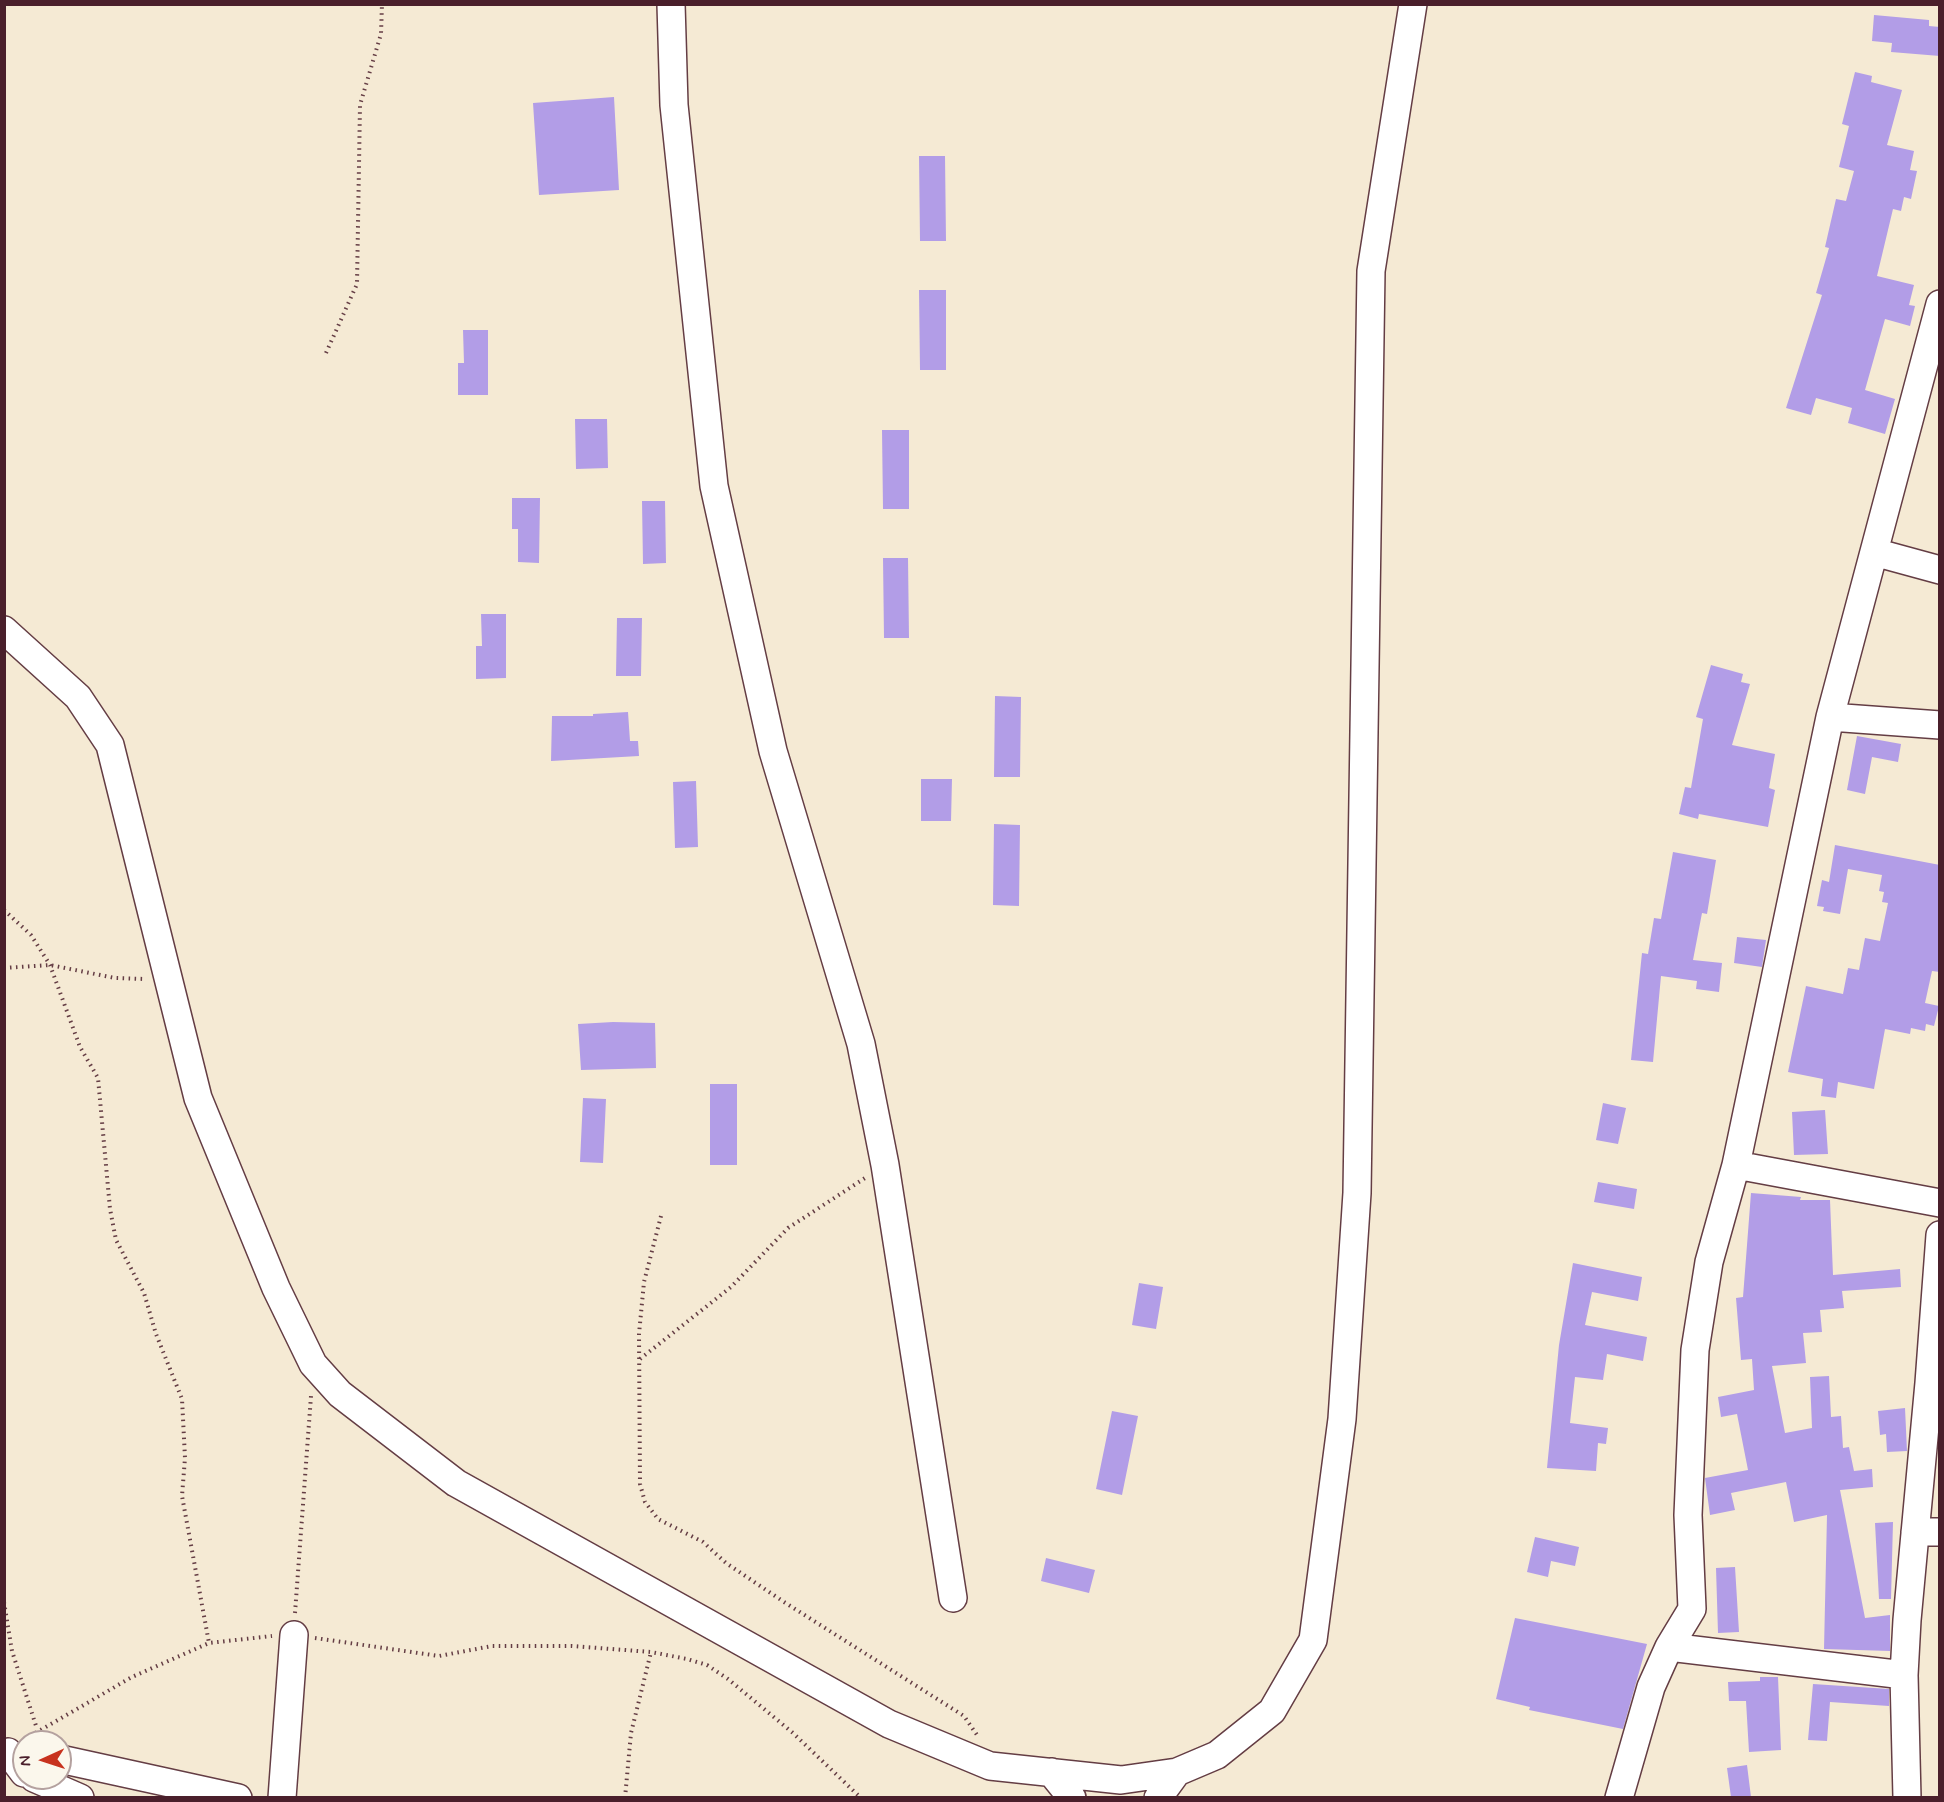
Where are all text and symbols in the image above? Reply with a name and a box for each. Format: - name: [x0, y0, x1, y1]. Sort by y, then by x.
- north arrow: [12, 1730, 72, 1790]
- text: N: [15, 1755, 36, 1767]

